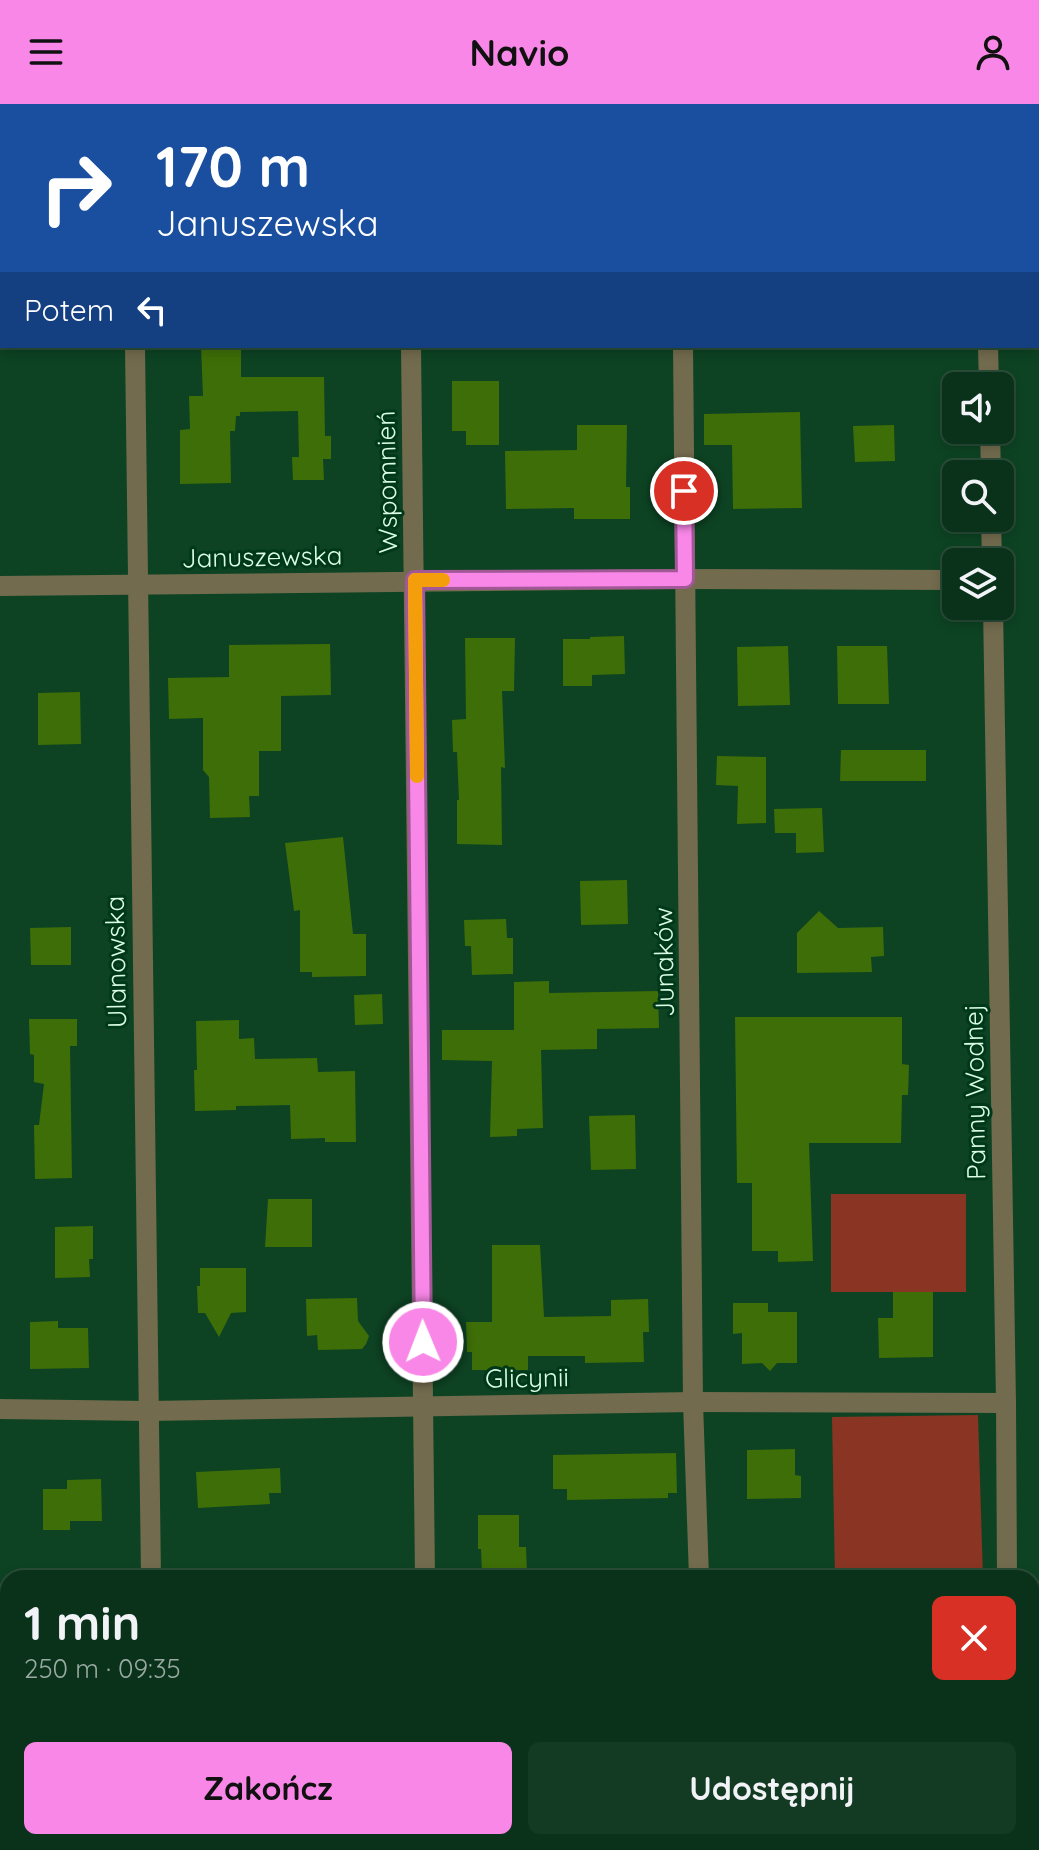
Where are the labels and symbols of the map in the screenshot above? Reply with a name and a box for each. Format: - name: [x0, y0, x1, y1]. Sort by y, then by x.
- street label: Wspomnień: [369, 410, 404, 554]
- pin: [650, 457, 718, 525]
- street label: Januszewska: [181, 539, 343, 574]
- street label: Ulanowska: [98, 896, 133, 1028]
- street label: Junaków: [646, 907, 681, 1017]
- street label: Panny Wodnej: [956, 1004, 993, 1180]
- position arrow: [381, 1300, 465, 1384]
- street label: Glicynii: [485, 1360, 569, 1395]

